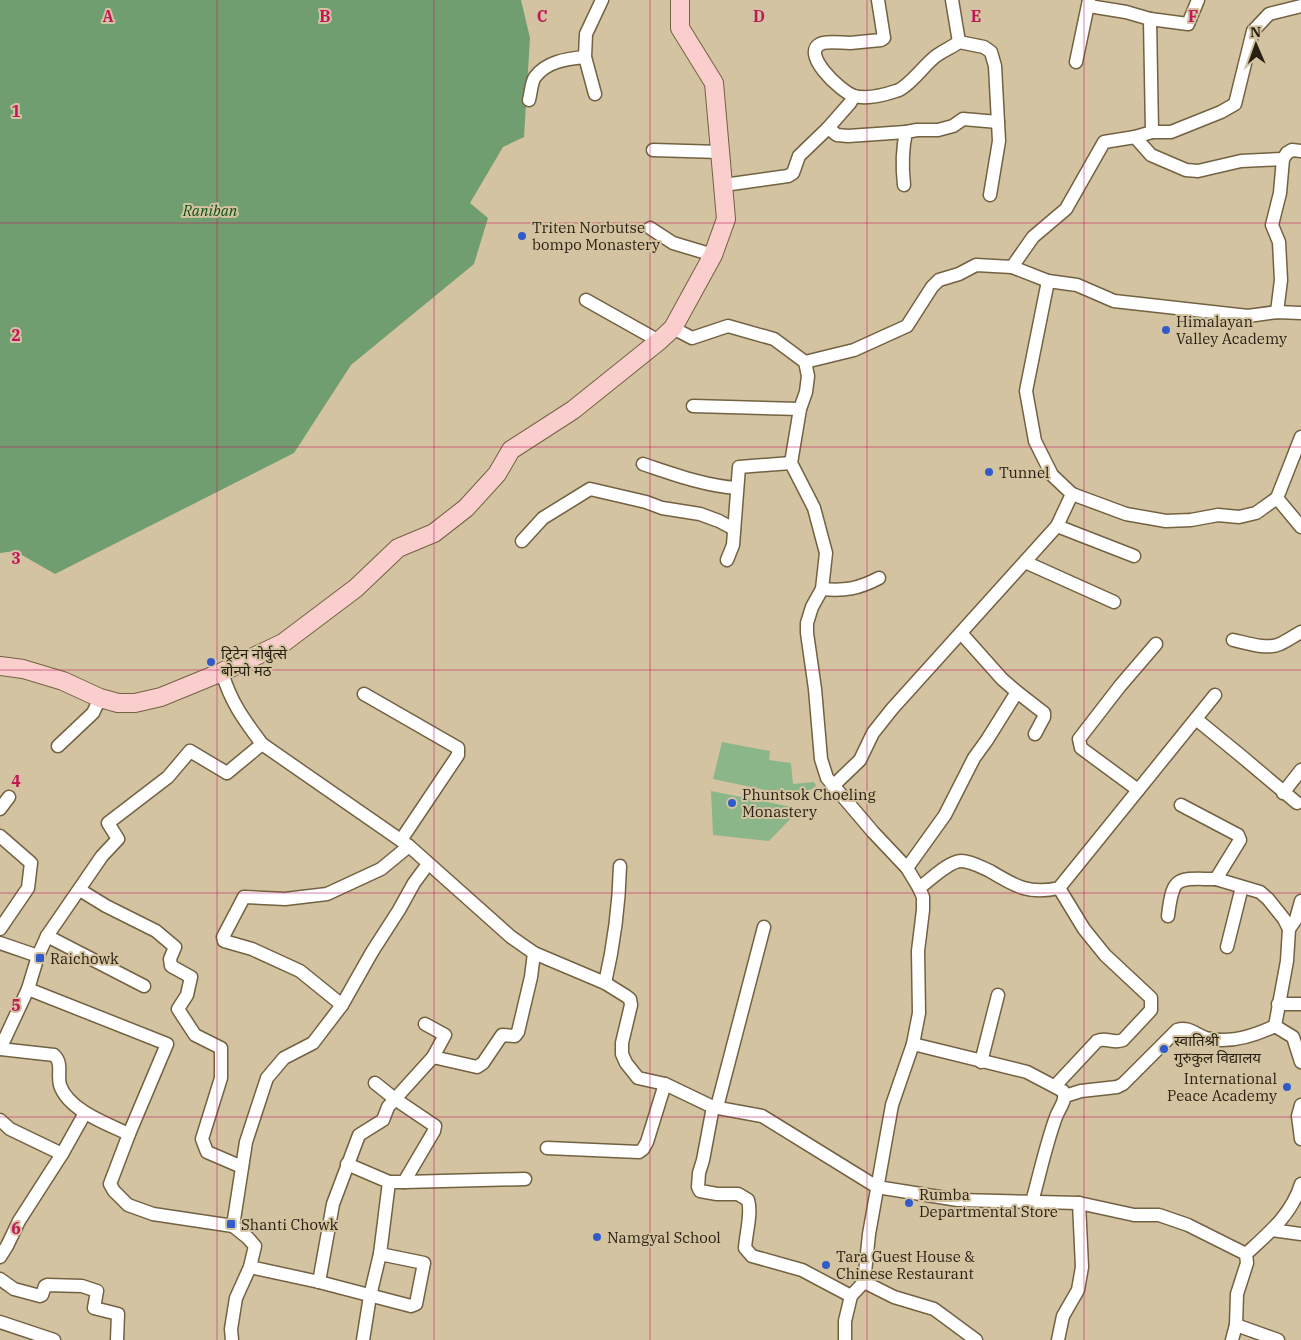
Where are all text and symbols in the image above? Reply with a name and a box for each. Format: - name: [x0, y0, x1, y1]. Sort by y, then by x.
- text: A: [102, 6, 114, 26]
- text: B: [319, 6, 331, 26]
- text: C: [537, 6, 547, 26]
- text: D: [753, 6, 765, 26]
- text: E: [971, 6, 981, 26]
- text: F: [1188, 6, 1198, 26]
- north arrow: [1231, 20, 1281, 70]
- text: N: [1250, 23, 1261, 41]
- text: 1: [11, 101, 21, 121]
- park label: Raniban: [182, 201, 238, 220]
- place label: Triten Norbutse bompo Monastery: [532, 218, 660, 254]
- marker: Triten Norbutse bompo Monastery: [516, 230, 528, 242]
- place label: Himalayan Valley Academy: [1176, 312, 1287, 348]
- marker: Himalayan Valley Academy: [1160, 324, 1172, 336]
- text: 2: [11, 325, 21, 345]
- place label: Tunnel: [999, 463, 1049, 482]
- marker: Tunnel: [983, 466, 995, 478]
- text: 3: [11, 548, 21, 568]
- place label: ट्रिटेन नोर्बुत्से बोन्पो मठ: [221, 644, 288, 680]
- marker: ट्रिटेन नोर्बुत्से बोन्पो मठ: [205, 656, 217, 668]
- text: 4: [11, 771, 21, 791]
- place label: Phuntsok Choeling Monastery: [742, 785, 876, 821]
- marker: Phuntsok Choeling Monastery: [726, 797, 738, 809]
- place label: Raichowk: [50, 949, 119, 968]
- marker: Raichowk: [34, 952, 46, 964]
- text: 5: [11, 995, 21, 1015]
- place label: स्वातिश्री गुरुकुल विद्यालय: [1174, 1031, 1261, 1068]
- marker: स्वातिश्री गुरुकुल विद्यालय: [1158, 1043, 1170, 1055]
- place label: International Peace Academy: [1167, 1069, 1277, 1105]
- marker: International Peace Academy: [1281, 1081, 1293, 1093]
- place label: Rumba Departmental Store: [919, 1185, 1058, 1221]
- marker: Rumba Departmental Store: [903, 1197, 915, 1209]
- place label: Shanti Chowk: [241, 1215, 339, 1234]
- text: 6: [11, 1218, 21, 1238]
- marker: Shanti Chowk: [225, 1218, 237, 1230]
- place label: Namgyal School: [607, 1228, 721, 1247]
- marker: Namgyal School: [591, 1231, 603, 1243]
- place label: Tara Guest House & Chinese Restaurant: [836, 1247, 975, 1283]
- marker: Tara Guest House & Chinese Restaurant: [820, 1259, 832, 1271]

